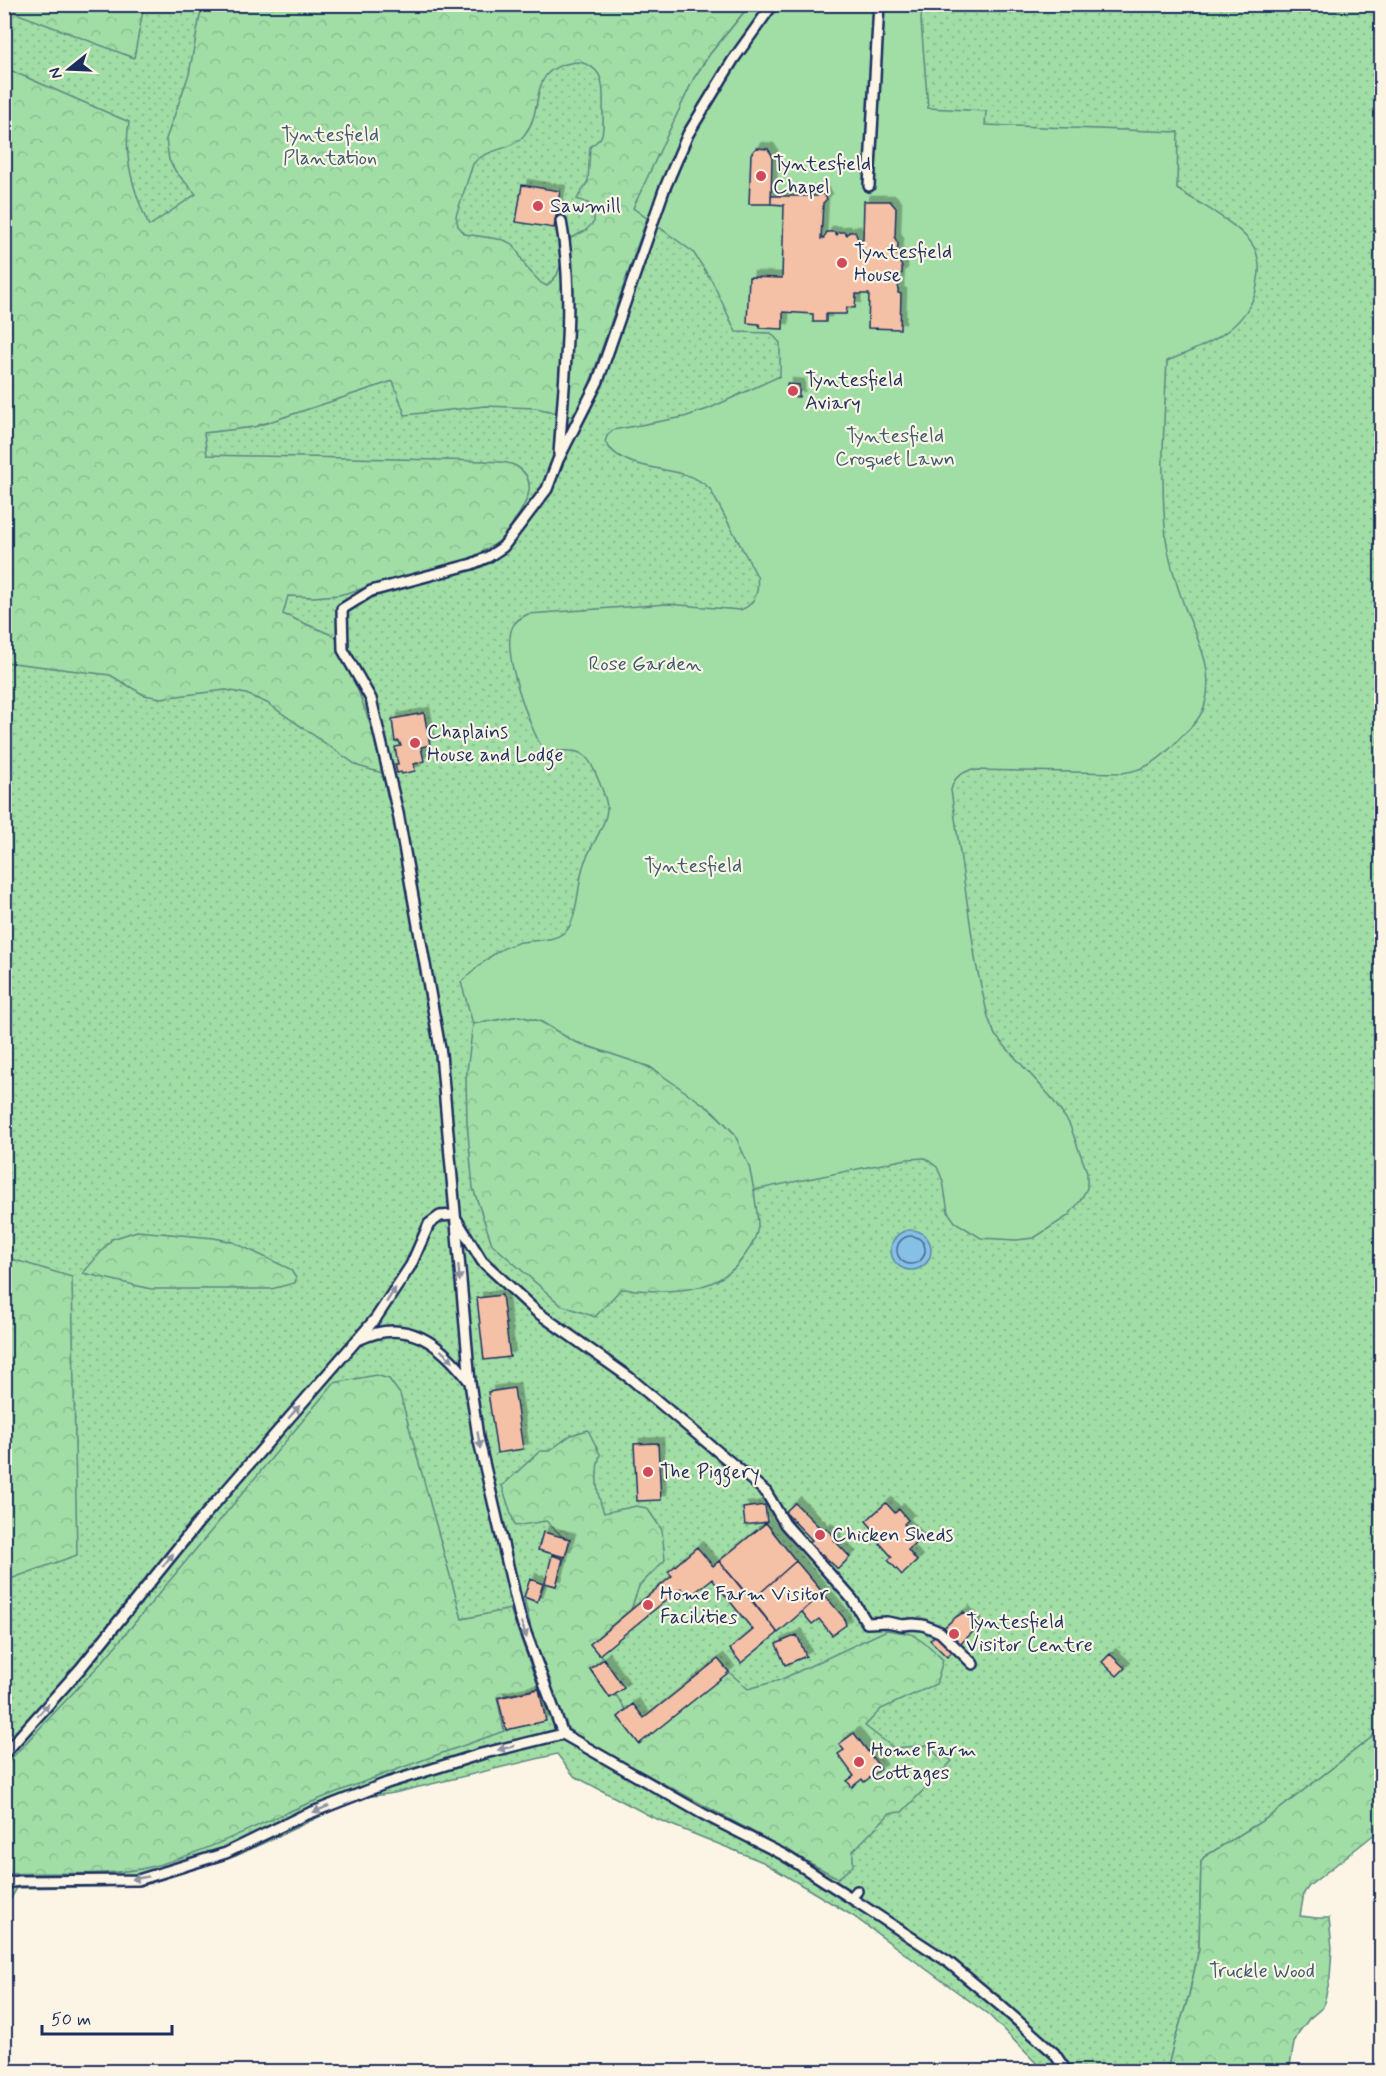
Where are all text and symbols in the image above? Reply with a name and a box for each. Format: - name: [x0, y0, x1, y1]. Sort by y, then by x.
- north arrow: [39, 39, 99, 99]
- text: N: [45, 65, 68, 81]
- park label: Tyntesfield Plantation: [281, 122, 379, 172]
- place label: Tyntesfield Chapel: [773, 151, 871, 201]
- marker: Tyntesfield Chapel: [754, 169, 768, 183]
- place label: Sawmill: [550, 193, 621, 220]
- marker: Sawmill: [531, 199, 545, 213]
- place label: Tyntesfield House: [854, 239, 952, 289]
- marker: Tyntesfield House: [835, 256, 849, 270]
- place label: Tyntesfield Aviary: [805, 367, 903, 417]
- marker: Tyntesfield Aviary: [786, 384, 800, 398]
- park label: Tyntesfield Croquet Lawn: [835, 423, 955, 473]
- park label: Rose Garden: [589, 651, 702, 678]
- place label: Chaplains House and Lodge: [427, 719, 564, 771]
- marker: Chaplains House and Lodge: [408, 736, 422, 750]
- park label: Tyntesfield: [644, 853, 742, 880]
- one-way arrow: [454, 1264, 464, 1283]
- one-way arrow: [385, 1287, 396, 1303]
- one-way arrow: [440, 1348, 454, 1362]
- one-way arrow: [287, 1405, 300, 1420]
- one-way arrow: [475, 1431, 484, 1450]
- place label: The Piggery: [660, 1459, 760, 1488]
- marker: The Piggery: [641, 1465, 655, 1479]
- place label: Chicken Sheds: [832, 1522, 953, 1549]
- marker: Chicken Sheds: [813, 1528, 827, 1542]
- one-way arrow: [161, 1552, 174, 1568]
- place label: Home Farm Visitor Facilities: [660, 1581, 829, 1631]
- marker: Home Farm Visitor Facilities: [641, 1598, 655, 1612]
- place label: Tyntesfield Visitor Centre: [966, 1609, 1093, 1659]
- one-way arrow: [520, 1621, 530, 1639]
- marker: Tyntesfield Visitor Centre: [947, 1627, 961, 1641]
- one-way arrow: [36, 1703, 49, 1718]
- place label: Home Farm Cottages: [871, 1737, 977, 1787]
- one-way arrow: [496, 1744, 515, 1753]
- marker: Home Farm Cottages: [852, 1755, 866, 1769]
- one-way arrow: [312, 1805, 330, 1814]
- one-way arrow: [130, 1874, 149, 1883]
- park label: Truckle Wood: [1209, 1958, 1315, 1985]
- scale bar: [42, 1998, 172, 2036]
- text: 50 m: [51, 2008, 91, 2032]

